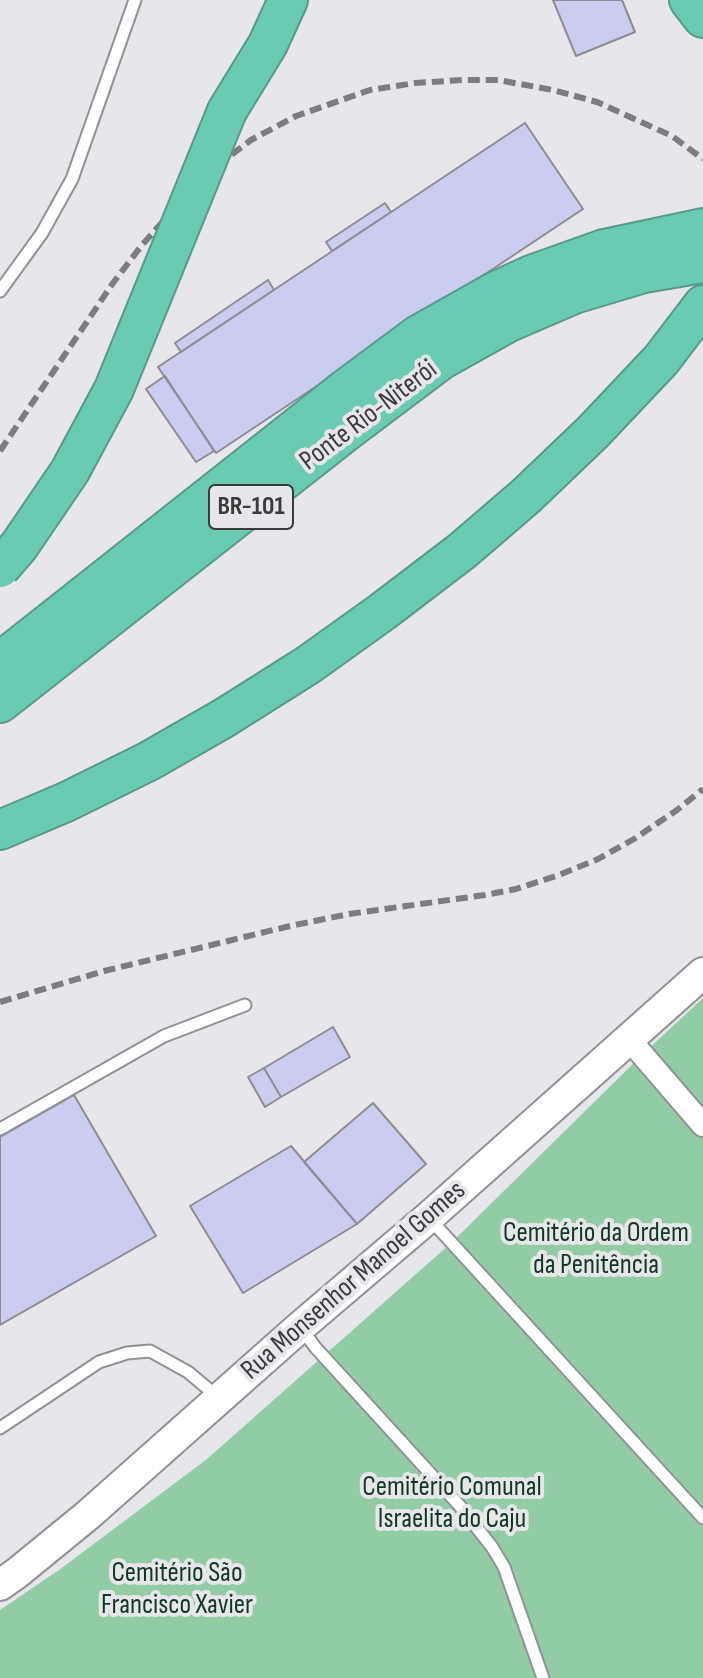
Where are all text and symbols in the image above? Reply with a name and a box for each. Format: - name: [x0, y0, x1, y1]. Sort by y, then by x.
- street label: Ponte Rio-Niterói: [294, 353, 444, 479]
- road number: BR-101: [209, 485, 293, 529]
- street label: Rua Monsenhor Manoel Gomes: [235, 1174, 473, 1388]
- park label: Cemitério da Ordem da Penitência: [503, 1217, 689, 1283]
- park label: Cemitério Comunal Israelita do Caju: [362, 1471, 542, 1537]
- park label: Cemitério São Francisco Xavier: [101, 1557, 253, 1623]

